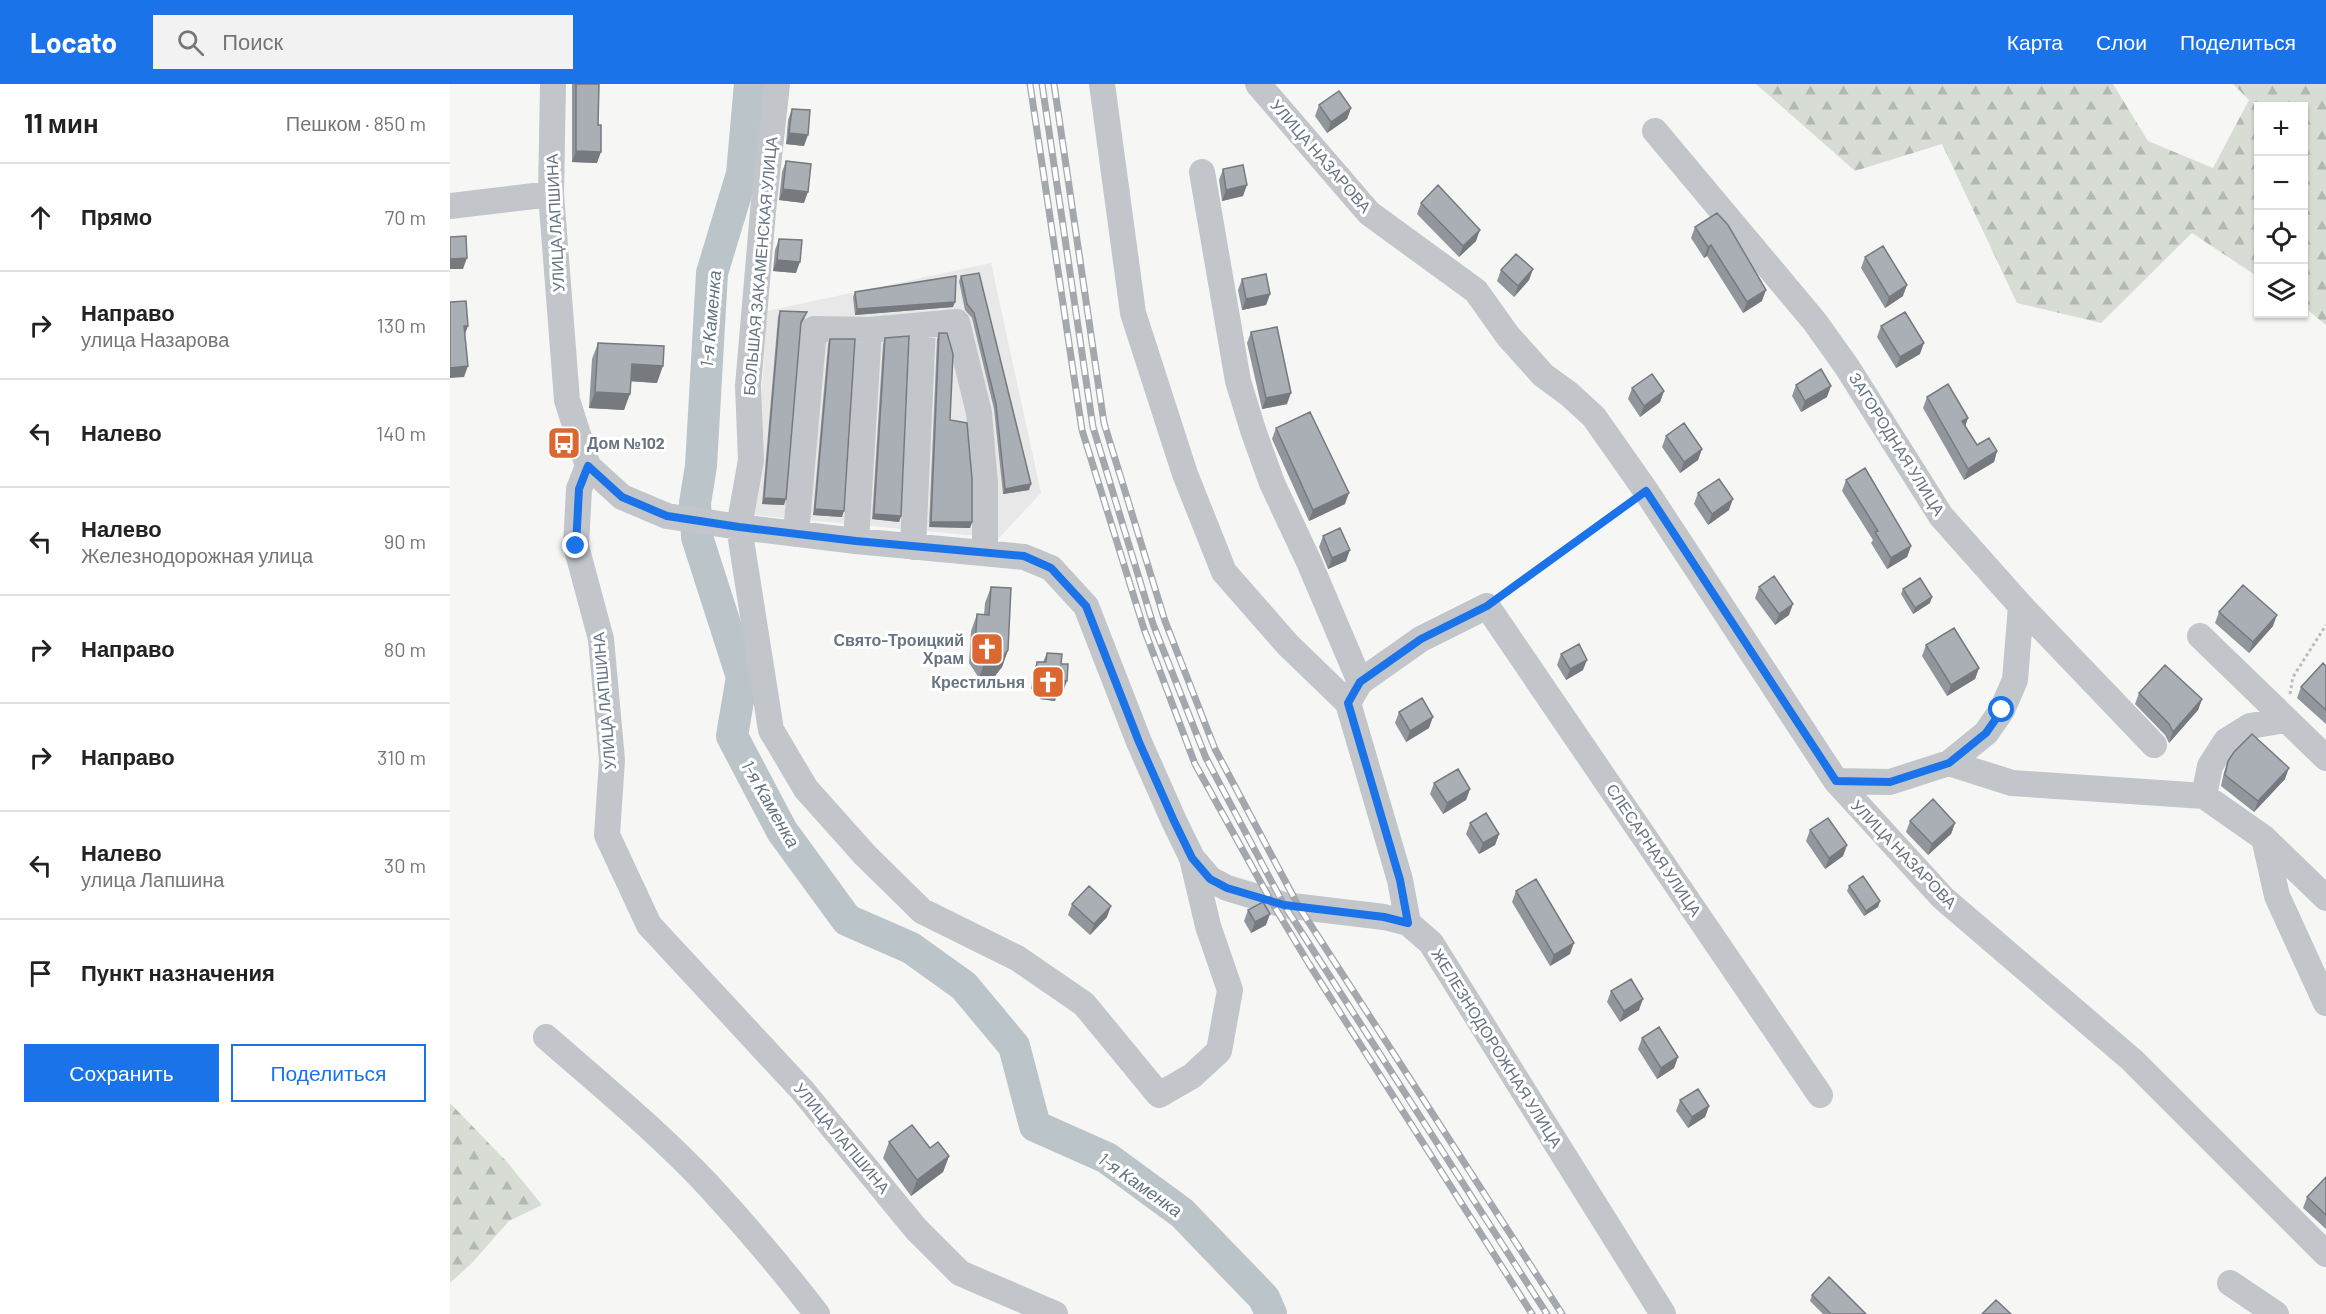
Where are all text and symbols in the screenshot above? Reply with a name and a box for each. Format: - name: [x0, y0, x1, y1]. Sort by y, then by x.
- search box: [153, 15, 573, 69]
- text: Locato: [30, 25, 117, 59]
- icon: search: [174, 26, 207, 59]
- text: Поиск: [222, 28, 283, 54]
- text: Карта: [2007, 29, 2063, 54]
- text: Слои: [2096, 29, 2147, 54]
- text: Поделиться: [2180, 29, 2296, 54]
- street label: УЛИЦА НАЗАРОВА: [1267, 95, 1376, 216]
- map controls: [2254, 102, 2308, 318]
- button: +: [2254, 102, 2308, 156]
- text: 11 мин: [24, 107, 99, 138]
- text: Пешком · 850 m: [286, 111, 426, 135]
- street label: БОЛЬШАЯ ЗАКАМЕНСКАЯ УЛИЦА: [739, 135, 780, 396]
- street label: УЛИЦА ЛАПШИНА: [541, 153, 568, 293]
- button: −: [2254, 156, 2308, 210]
- icon: ahead: [24, 201, 57, 234]
- text: Прямо: [81, 203, 152, 229]
- text: 70 m: [385, 205, 426, 229]
- button: locate: [2254, 210, 2308, 264]
- button: layers: [2254, 264, 2308, 318]
- water label: 1-я Каменка: [695, 269, 725, 368]
- text: Направо: [81, 299, 175, 325]
- icon: right: [24, 309, 57, 342]
- text: 130 m: [377, 313, 426, 337]
- text: улица Назарова: [81, 327, 229, 351]
- street label: ЗАГОРОДНАЯ УЛИЦА: [1846, 369, 1949, 519]
- icon: left: [24, 417, 57, 450]
- text: Налево: [81, 419, 162, 445]
- text: 140 m: [376, 421, 426, 445]
- bus stop icon: Дом №102: [546, 425, 582, 461]
- place label: Дом №102: [587, 433, 665, 452]
- text: Налево: [81, 515, 162, 541]
- icon: left: [24, 525, 57, 558]
- text: 90 m: [384, 529, 426, 553]
- route end: [562, 532, 588, 558]
- text: Железнодорожная улица: [81, 543, 313, 567]
- place label: Свято-Троицкий Храм: [833, 630, 964, 667]
- street label: УЛИЦА ЛАПШИНА: [588, 631, 619, 771]
- church icon: Свято-Троицкий Храм: [969, 631, 1005, 667]
- icon: right: [24, 633, 57, 666]
- text: Направо: [81, 635, 175, 661]
- text: 80 m: [384, 637, 426, 661]
- church icon: Крестильня: [1030, 664, 1066, 700]
- place label: Крестильня: [931, 672, 1025, 691]
- route start: [1988, 696, 2014, 722]
- icon: right: [24, 741, 57, 774]
- text: Направо: [81, 743, 175, 769]
- text: 310 m: [377, 745, 426, 769]
- water label: 1-я Каменка: [737, 756, 805, 851]
- street label: СЛЕСАРНАЯ УЛИЦА: [1603, 780, 1706, 920]
- street label: УЛИЦА НАЗАРОВА: [1848, 796, 1961, 912]
- text: Налево: [81, 839, 162, 865]
- icon: left: [24, 849, 57, 882]
- text: 30 m: [384, 853, 426, 877]
- text: улица Лапшина: [81, 867, 224, 891]
- street label: ЖЕЛЕЗНОДОРОЖНАЯ УЛИЦА: [1428, 945, 1567, 1151]
- icon: arrive: [24, 957, 57, 990]
- text: Пункт назначения: [81, 959, 275, 985]
- button: Сохранить: [24, 1044, 219, 1102]
- button: Поделиться: [231, 1044, 426, 1102]
- street label: УЛИЦА ЛАПШИНА: [791, 1079, 894, 1197]
- water label: 1-я Каменка: [1094, 1147, 1187, 1221]

